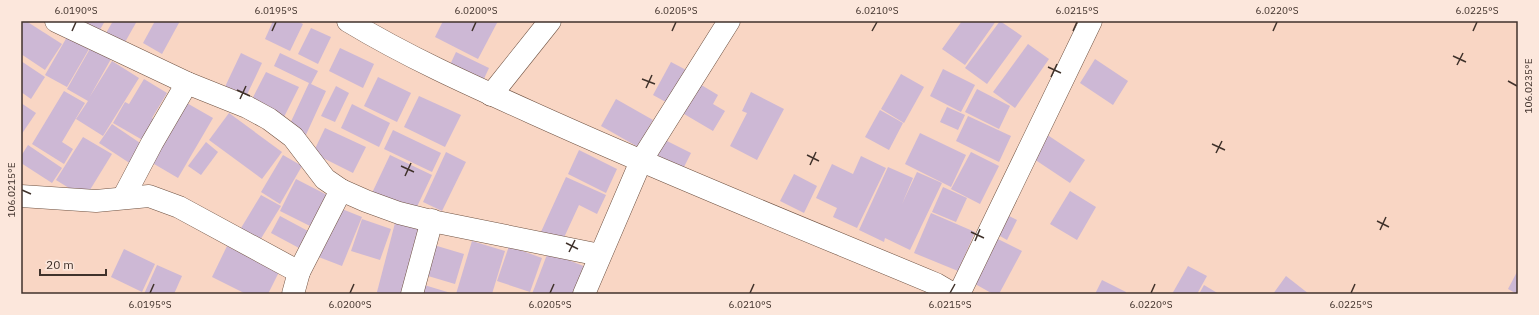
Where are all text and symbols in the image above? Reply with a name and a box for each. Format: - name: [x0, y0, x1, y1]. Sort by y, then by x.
- text: 6.0190°S: [54, 4, 98, 17]
- text: 6.0195°S: [254, 4, 298, 17]
- text: 6.0200°S: [454, 4, 498, 17]
- text: 6.0205°S: [654, 4, 698, 17]
- text: 6.0210°S: [855, 4, 899, 17]
- text: 6.0215°S: [1055, 4, 1099, 17]
- text: 6.0220°S: [1255, 4, 1299, 17]
- text: 6.0225°S: [1455, 4, 1499, 17]
- text: 106.0235°E: [1522, 58, 1535, 114]
- text: 106.0215°E: [5, 162, 18, 218]
- scale bar: [40, 251, 106, 277]
- text: 20 m: [46, 257, 74, 272]
- text: 6.0195°S: [128, 298, 172, 311]
- text: 6.0200°S: [328, 298, 372, 311]
- text: 6.0205°S: [528, 298, 572, 311]
- text: 6.0210°S: [728, 298, 772, 311]
- text: 6.0215°S: [928, 298, 972, 311]
- text: 6.0220°S: [1129, 298, 1173, 311]
- text: 6.0225°S: [1329, 298, 1373, 311]

